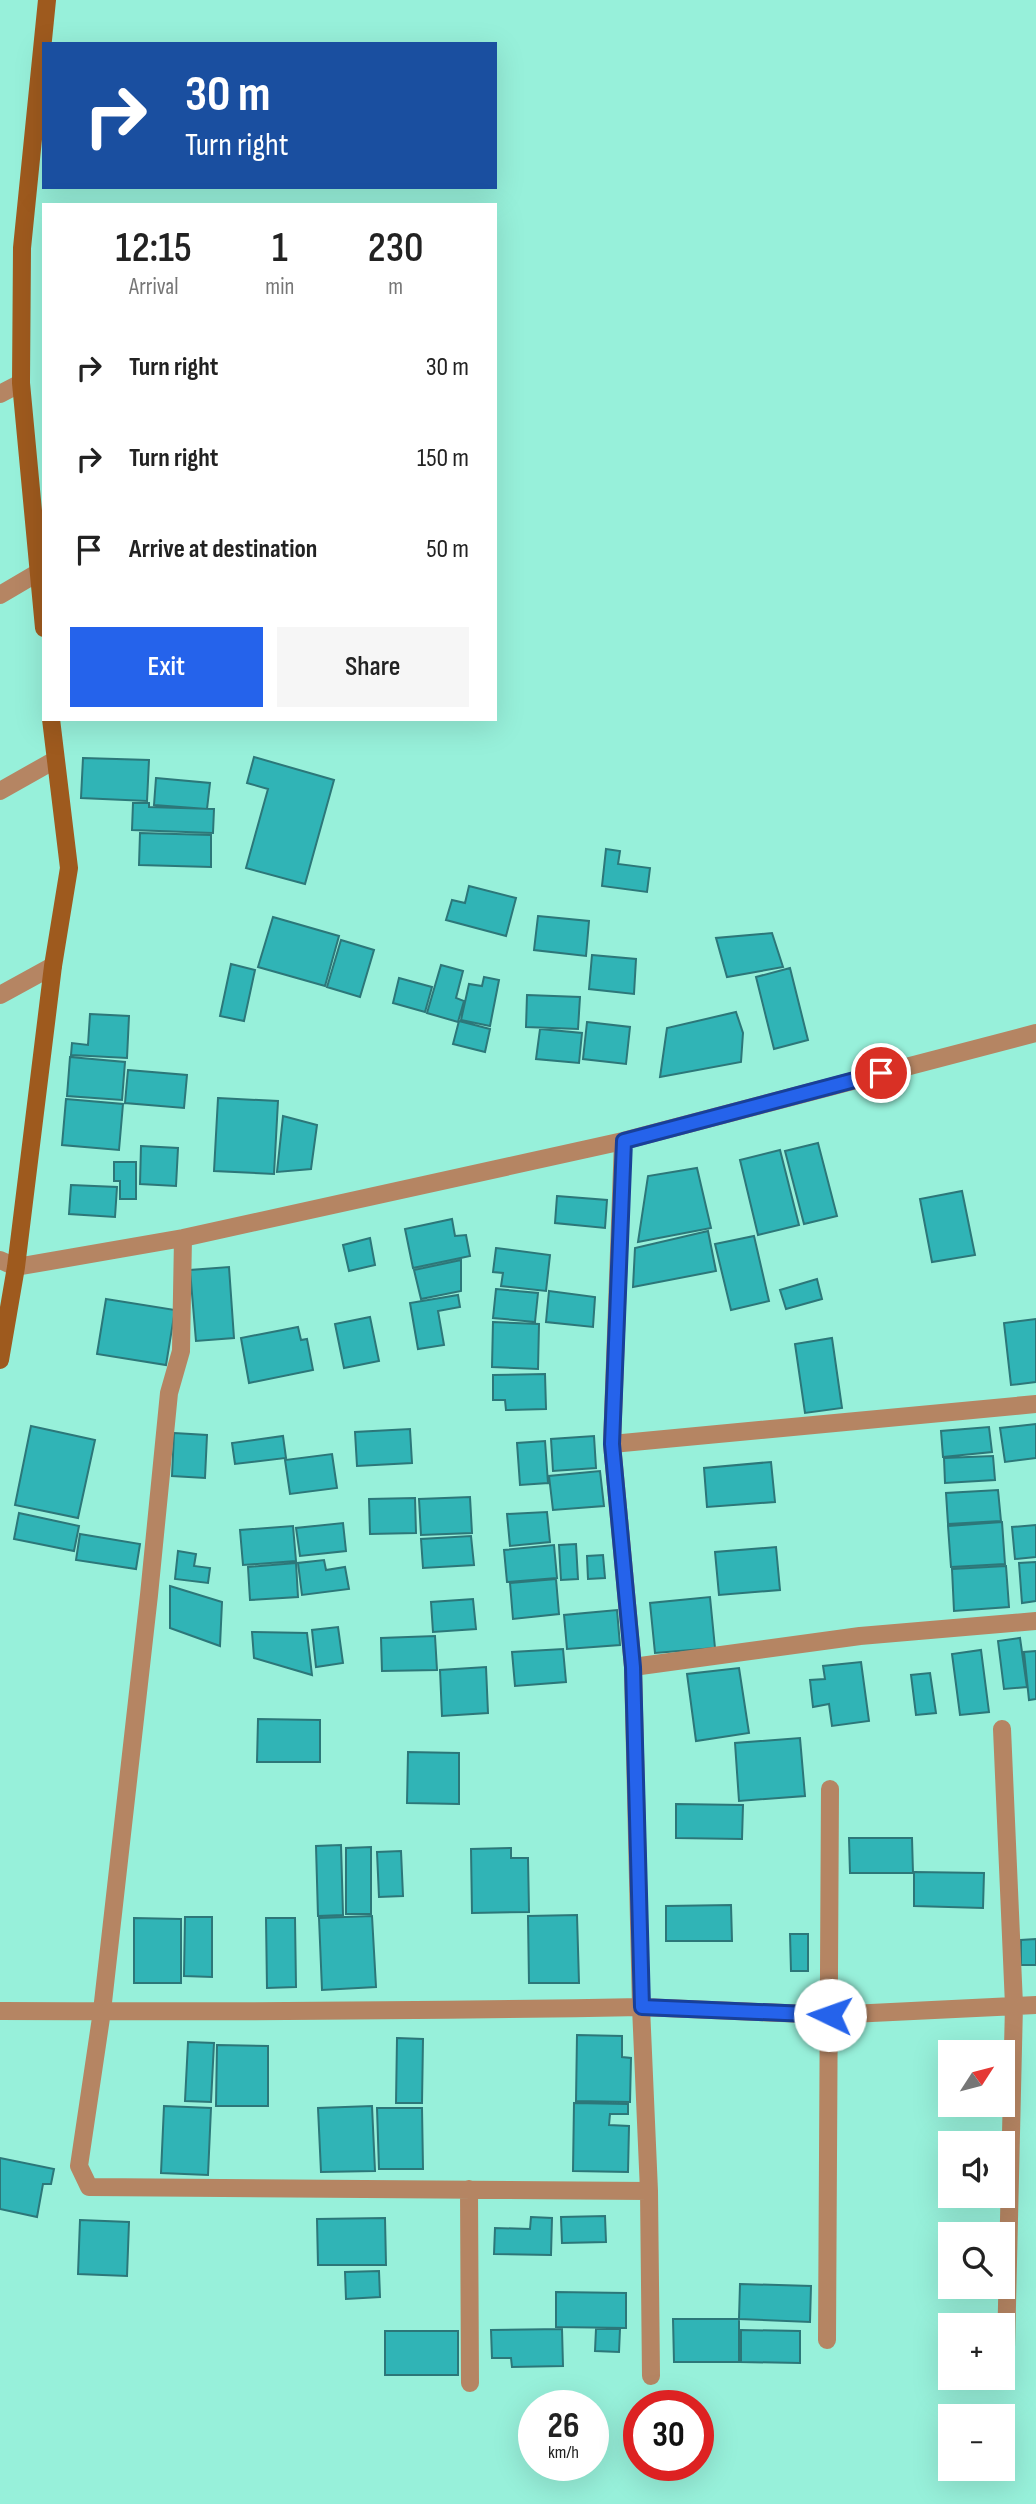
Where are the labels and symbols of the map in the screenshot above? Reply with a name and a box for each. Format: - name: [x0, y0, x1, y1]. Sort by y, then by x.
- pin: [851, 1043, 911, 1103]
- position arrow: [793, 1978, 867, 2052]
- north arrow: [938, 2040, 1015, 2118]
- speed limit sign: 30: [623, 2390, 714, 2481]

